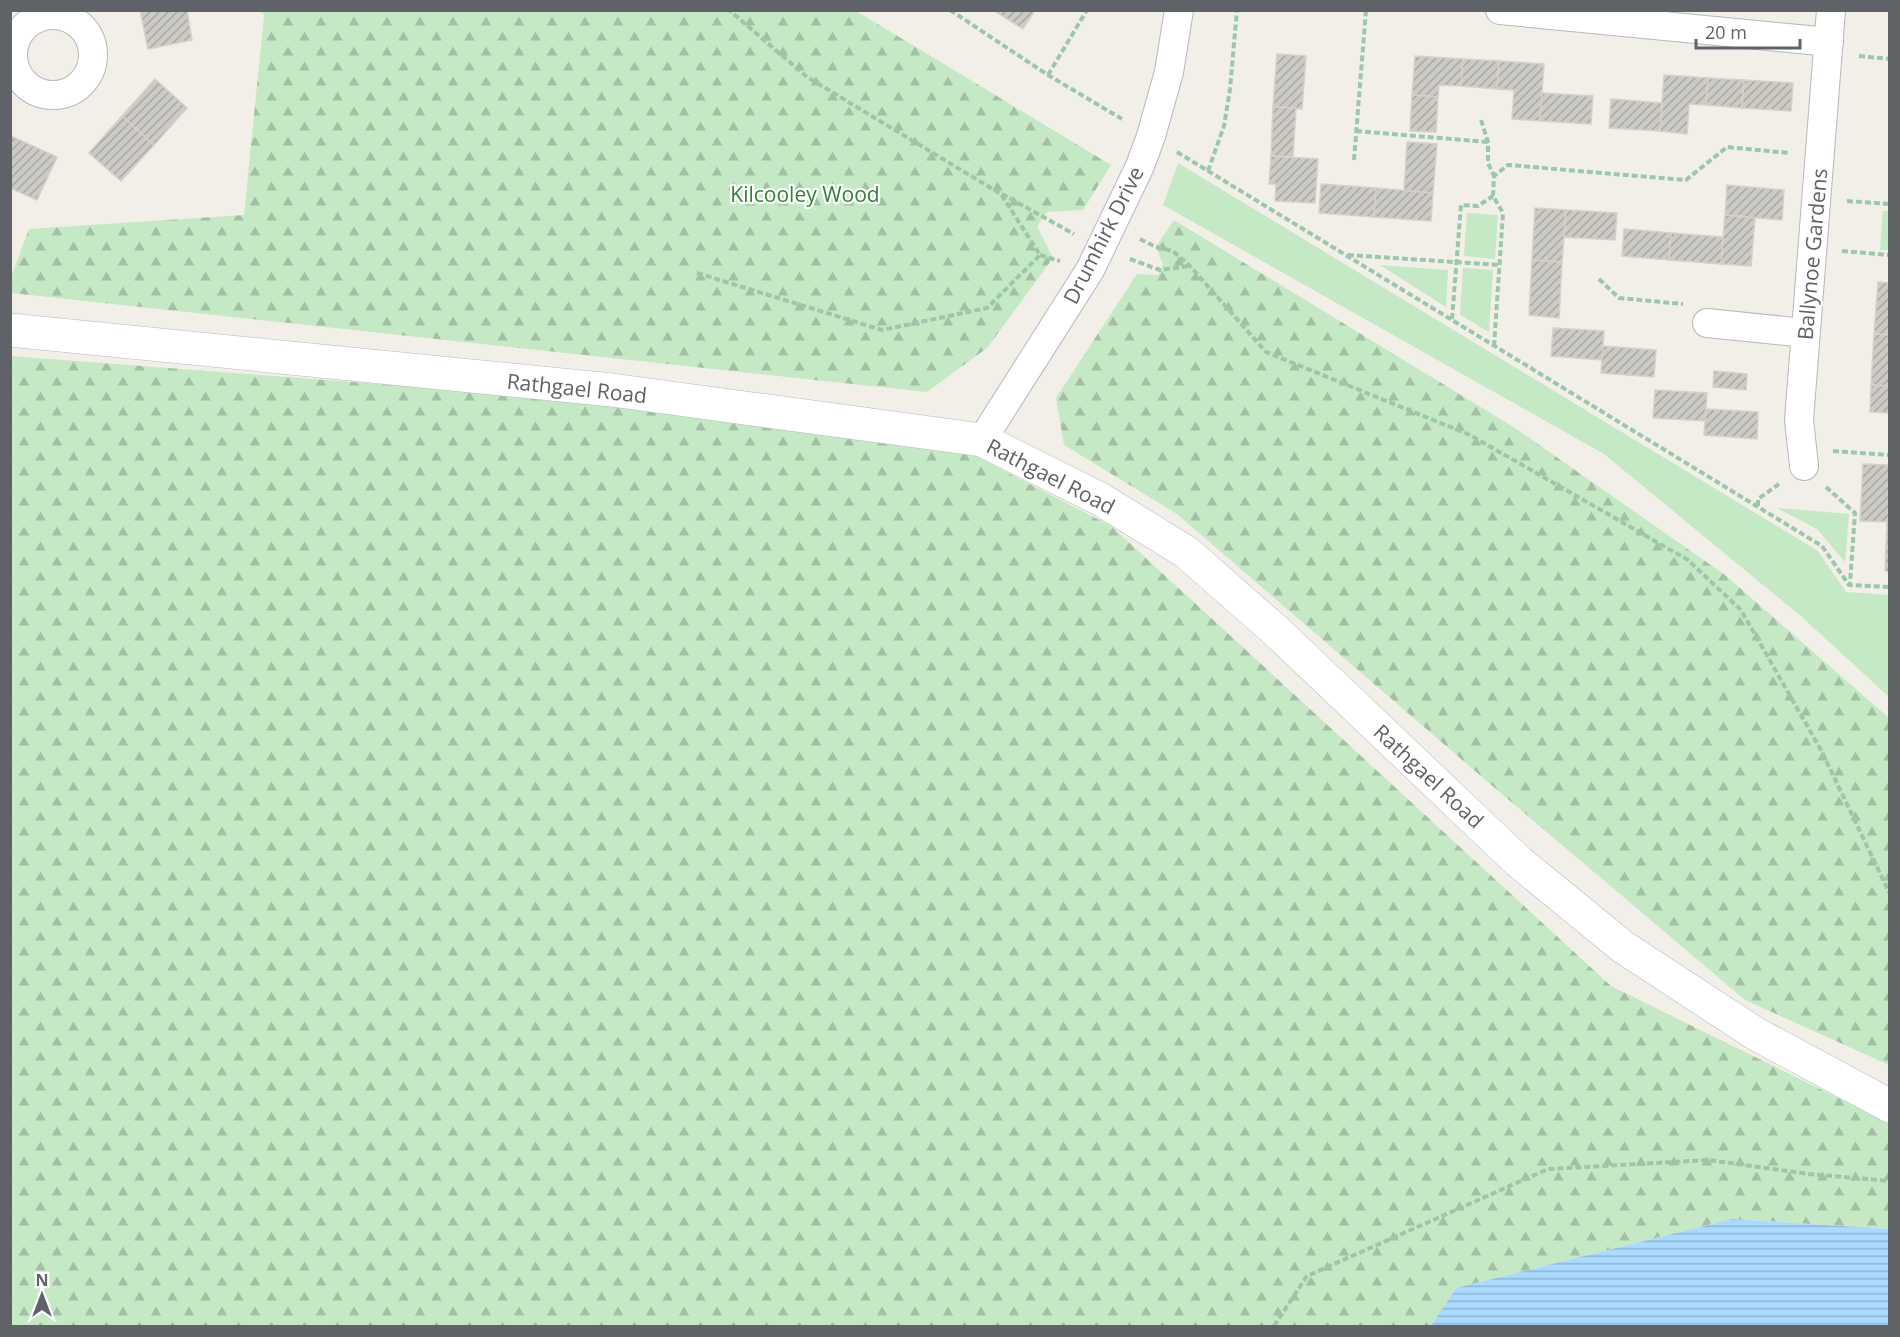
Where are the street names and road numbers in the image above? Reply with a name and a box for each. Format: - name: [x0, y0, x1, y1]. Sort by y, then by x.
- street label: Drumhirk Drive: [1056, 161, 1150, 309]
- street label: Ballynoe Gardens: [1791, 167, 1833, 341]
- street label: Rathgael Road: [506, 367, 648, 409]
- street label: Rathgael Road: [982, 432, 1120, 520]
- street label: Rathgael Road: [1368, 718, 1490, 834]

